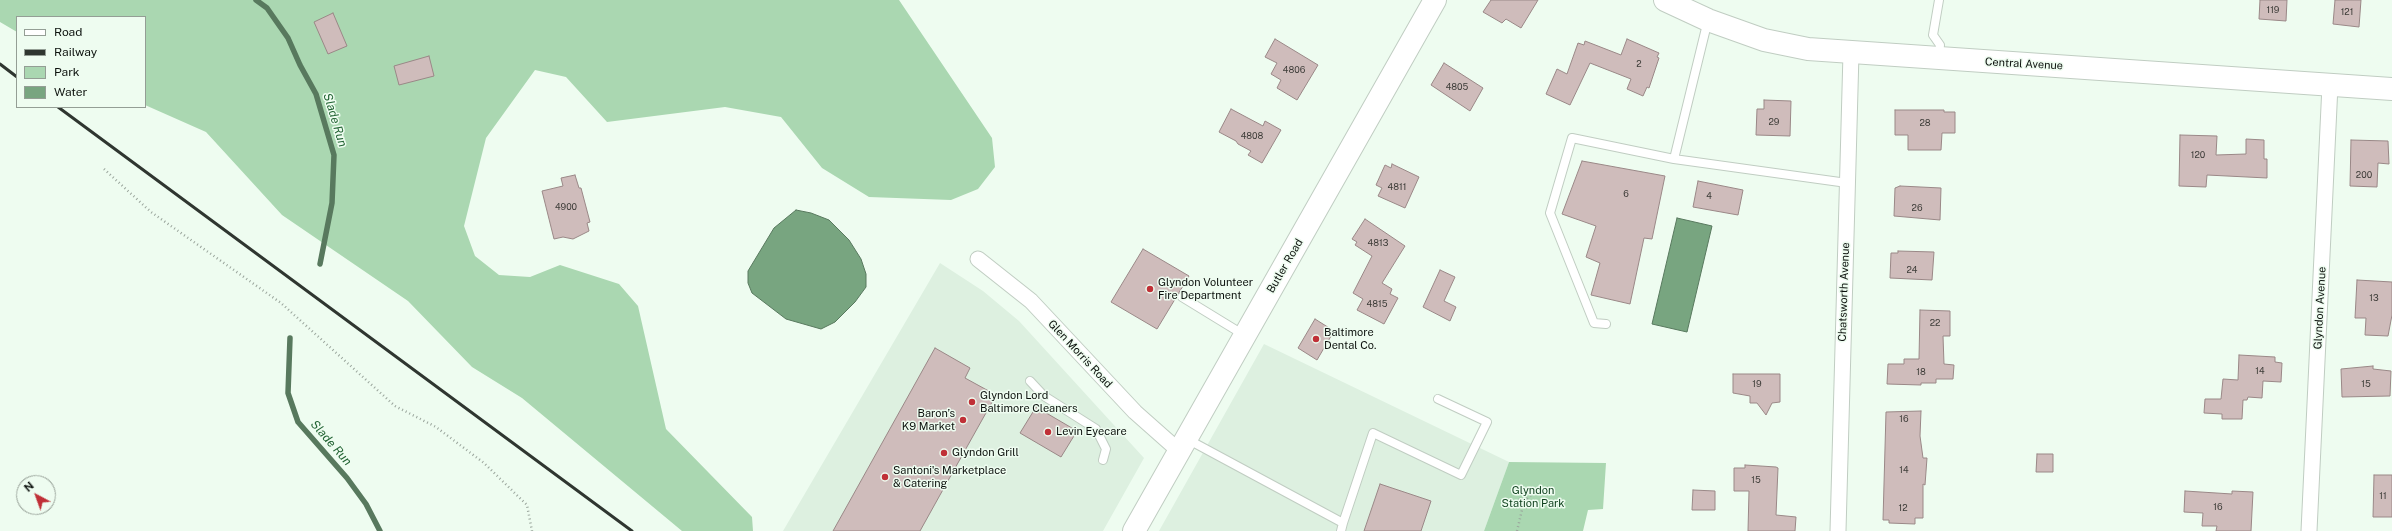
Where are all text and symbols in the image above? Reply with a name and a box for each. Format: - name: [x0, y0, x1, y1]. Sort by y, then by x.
- house number: 119: [2267, 5, 2279, 15]
- house number: 121: [2341, 7, 2353, 17]
- legend: [16, 16, 146, 108]
- text: Road: [54, 25, 82, 39]
- text: Railway: [54, 45, 97, 59]
- street label: Central Avenue: [1985, 55, 2063, 73]
- house number: 2: [1636, 59, 1642, 69]
- text: Park: [54, 65, 80, 79]
- house number: 4806: [1283, 65, 1305, 75]
- house number: 4805: [1446, 82, 1468, 92]
- text: Water: [54, 85, 87, 99]
- water label: Slade Run: [320, 91, 350, 149]
- house number: 29: [1769, 117, 1779, 127]
- house number: 28: [1919, 118, 1931, 128]
- house number: 4808: [1241, 131, 1263, 141]
- house number: 120: [2191, 150, 2205, 160]
- house number: 200: [2356, 170, 2372, 180]
- house number: 4811: [1388, 182, 1406, 192]
- house number: 6: [1623, 189, 1629, 199]
- house number: 4: [1706, 191, 1712, 201]
- house number: 4900: [555, 202, 577, 212]
- house number: 26: [1912, 203, 1922, 213]
- street label: Butler Road: [1264, 237, 1306, 295]
- house number: 4813: [1368, 238, 1388, 248]
- street label: Chatsworth Avenue: [1836, 242, 1852, 342]
- house number: 24: [1906, 265, 1918, 275]
- street label: Glyndon Avenue: [2311, 266, 2329, 350]
- place label: Glyndon Volunteer Fire Department: [1158, 276, 1253, 302]
- marker: Glyndon Volunteer Fire Department: [1145, 284, 1155, 294]
- house number: 13: [2369, 293, 2379, 303]
- house number: 4815: [1367, 299, 1387, 309]
- street label: Glen Morris Road: [1045, 317, 1115, 391]
- house number: 22: [1930, 318, 1940, 328]
- place label: Baltimore Dental Co.: [1324, 326, 1377, 352]
- marker: Baltimore Dental Co.: [1311, 334, 1321, 344]
- house number: 14: [2255, 366, 2265, 376]
- house number: 18: [1916, 367, 1926, 377]
- house number: 19: [1752, 379, 1762, 389]
- house number: 15: [2361, 379, 2371, 389]
- place label: Glyndon Lord Baltimore Cleaners: [980, 389, 1078, 415]
- marker: Glyndon Lord Baltimore Cleaners: [967, 397, 977, 407]
- place label: Baron’s K9 Market: [902, 407, 955, 433]
- house number: 16: [1899, 414, 1909, 424]
- marker: Baron’s K9 Market: [958, 415, 968, 425]
- water label: Slade Run: [307, 417, 355, 469]
- place label: Levin Eyecare: [1056, 425, 1127, 439]
- marker: Levin Eyecare: [1043, 427, 1053, 437]
- place label: Glyndon Grill: [952, 446, 1019, 460]
- marker: Glyndon Grill: [939, 448, 949, 458]
- place label: Santoni's Marketplace & Catering: [893, 464, 1006, 490]
- house number: 14: [1899, 465, 1909, 475]
- marker: Santoni's Marketplace & Catering: [880, 472, 890, 482]
- north arrow: [16, 475, 56, 515]
- house number: 15: [1751, 475, 1761, 485]
- text: N: [22, 479, 36, 494]
- park label: Glyndon Station Park: [1502, 484, 1564, 510]
- house number: 11: [2379, 491, 2387, 501]
- house number: 16: [2213, 502, 2223, 512]
- house number: 12: [1898, 503, 1908, 513]

